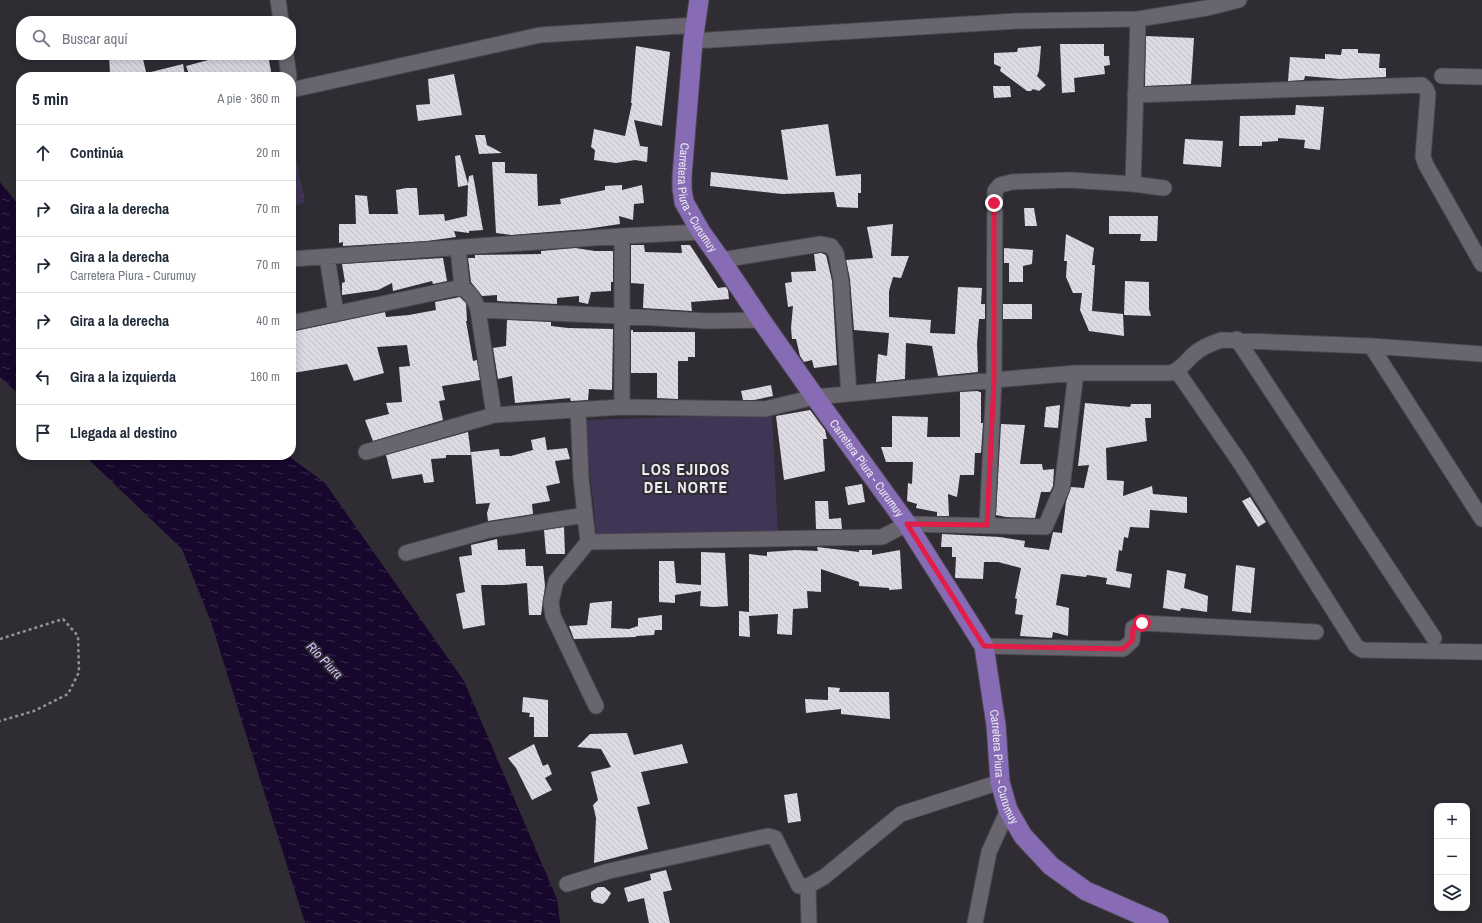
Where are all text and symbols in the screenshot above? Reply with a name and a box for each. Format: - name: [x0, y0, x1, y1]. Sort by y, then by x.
- search box: [16, 16, 296, 60]
- icon: search: [30, 27, 52, 49]
- text: Buscar aquí: [62, 28, 128, 49]
- text: 5 min: [32, 87, 68, 110]
- text: A pie · 360 m: [217, 90, 280, 107]
- icon: ahead: [32, 142, 54, 164]
- text: Continúa: [70, 142, 123, 163]
- street label: Carretera Piura - Curumuy: [674, 142, 721, 255]
- text: 20 m: [256, 144, 280, 161]
- route end: [985, 194, 1003, 212]
- icon: right: [32, 198, 54, 220]
- text: Gira a la derecha: [70, 198, 169, 219]
- text: 70 m: [256, 200, 280, 217]
- text: Gira a la derecha: [70, 246, 169, 267]
- icon: right: [32, 254, 54, 276]
- text: 70 m: [256, 256, 280, 273]
- text: Carretera Piura - Curumuy: [70, 267, 196, 284]
- icon: right: [32, 310, 54, 332]
- text: Gira a la derecha: [70, 310, 169, 331]
- text: 40 m: [256, 312, 280, 329]
- icon: left: [32, 366, 54, 388]
- text: Gira a la izquierda: [70, 366, 176, 387]
- text: 160 m: [250, 368, 280, 385]
- street label: Carretera Piura - Curumuy: [826, 416, 907, 520]
- icon: arrive: [32, 422, 54, 444]
- text: Llegada al destino: [70, 422, 177, 443]
- district label: LOS EJIDOS DEL NORTE: [642, 458, 730, 498]
- route start: [1133, 614, 1151, 632]
- water label: Río Piura: [303, 638, 346, 682]
- street label: Carretera Piura - Curumuy: [986, 709, 1022, 827]
- map controls: [1434, 803, 1470, 911]
- button: +: [1434, 803, 1470, 839]
- button: −: [1434, 839, 1470, 875]
- button: layers: [1434, 875, 1470, 911]

